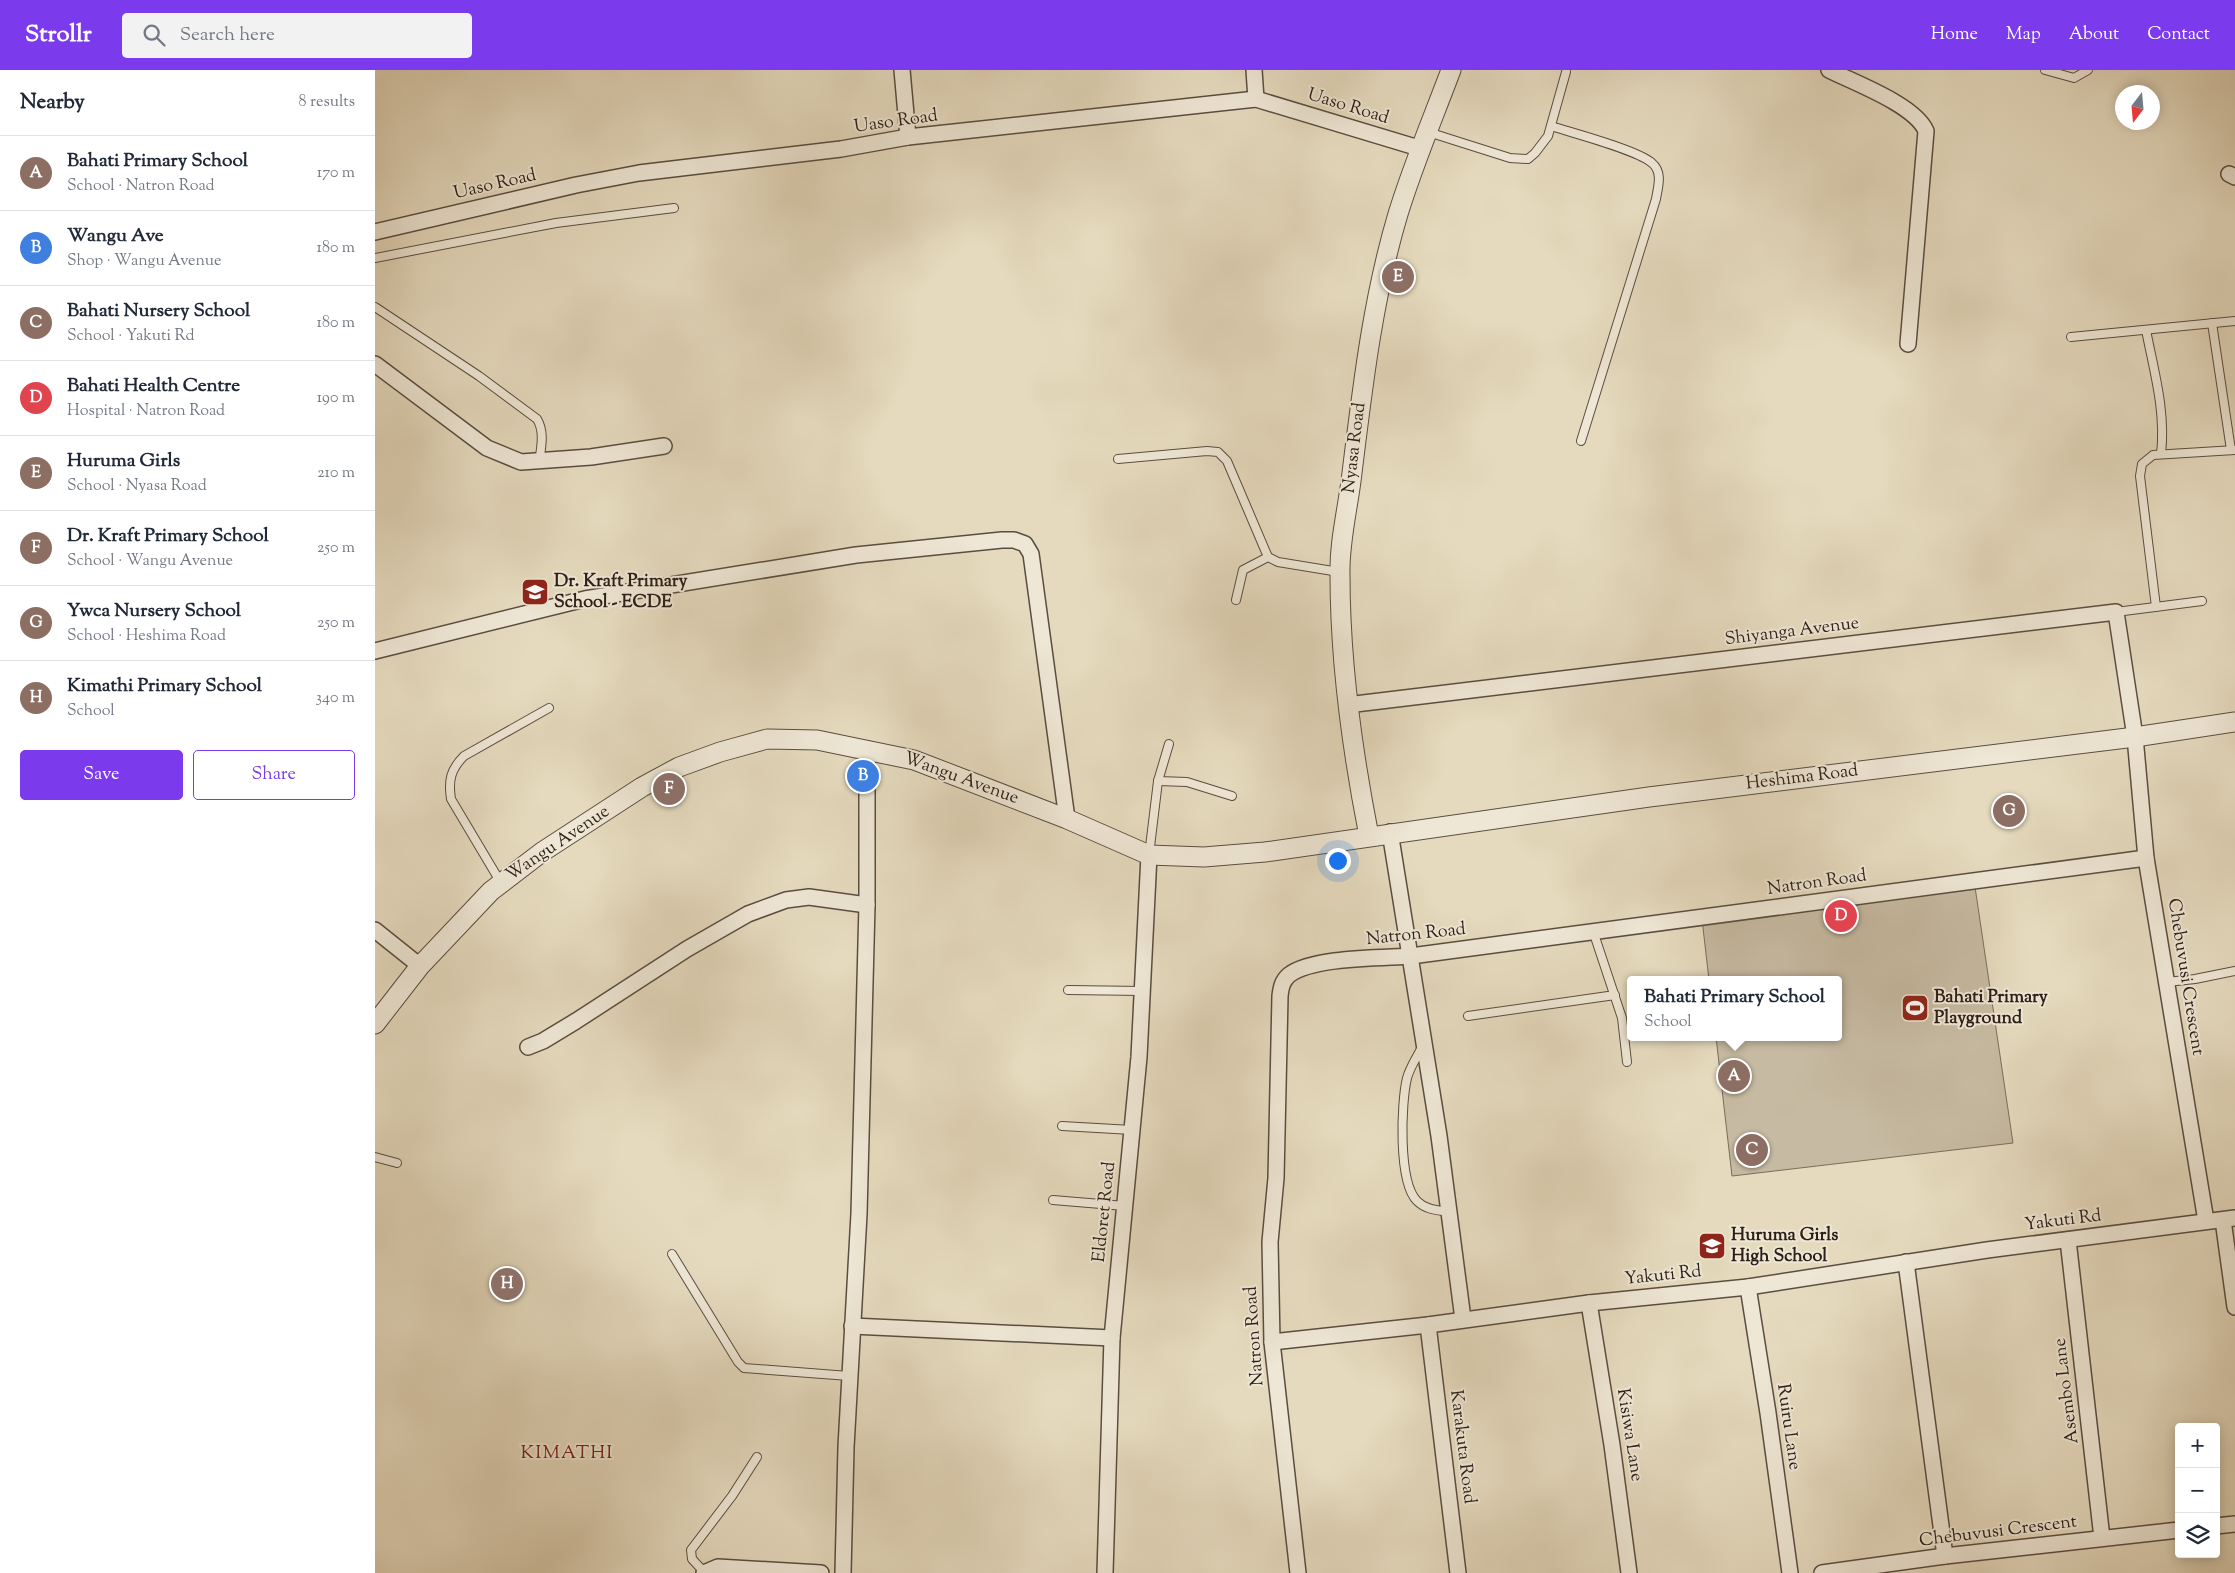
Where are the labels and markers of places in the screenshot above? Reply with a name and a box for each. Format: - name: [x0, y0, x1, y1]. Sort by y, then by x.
- pin: E: [1382, 258, 1414, 296]
- place label: Dr. Kraft Primary School - ECDE: [554, 569, 688, 616]
- school or university icon: Dr. Kraft Primary School - ECDE: [520, 577, 550, 607]
- pin: B: [847, 757, 879, 795]
- pin: F: [653, 770, 685, 808]
- pin: G: [1993, 792, 2025, 830]
- pin: D: [1825, 897, 1857, 935]
- place label: Bahati Primary Playground: [1934, 985, 2048, 1032]
- sports icon: Bahati Primary Playground: [1900, 993, 1930, 1023]
- pin: A: [1718, 1057, 1750, 1095]
- pin: C: [1736, 1131, 1768, 1169]
- place label: Huruma Girls High School: [1731, 1223, 1838, 1270]
- school or university icon: Huruma Girls High School: [1697, 1231, 1727, 1261]
- pin: H: [491, 1265, 523, 1303]

